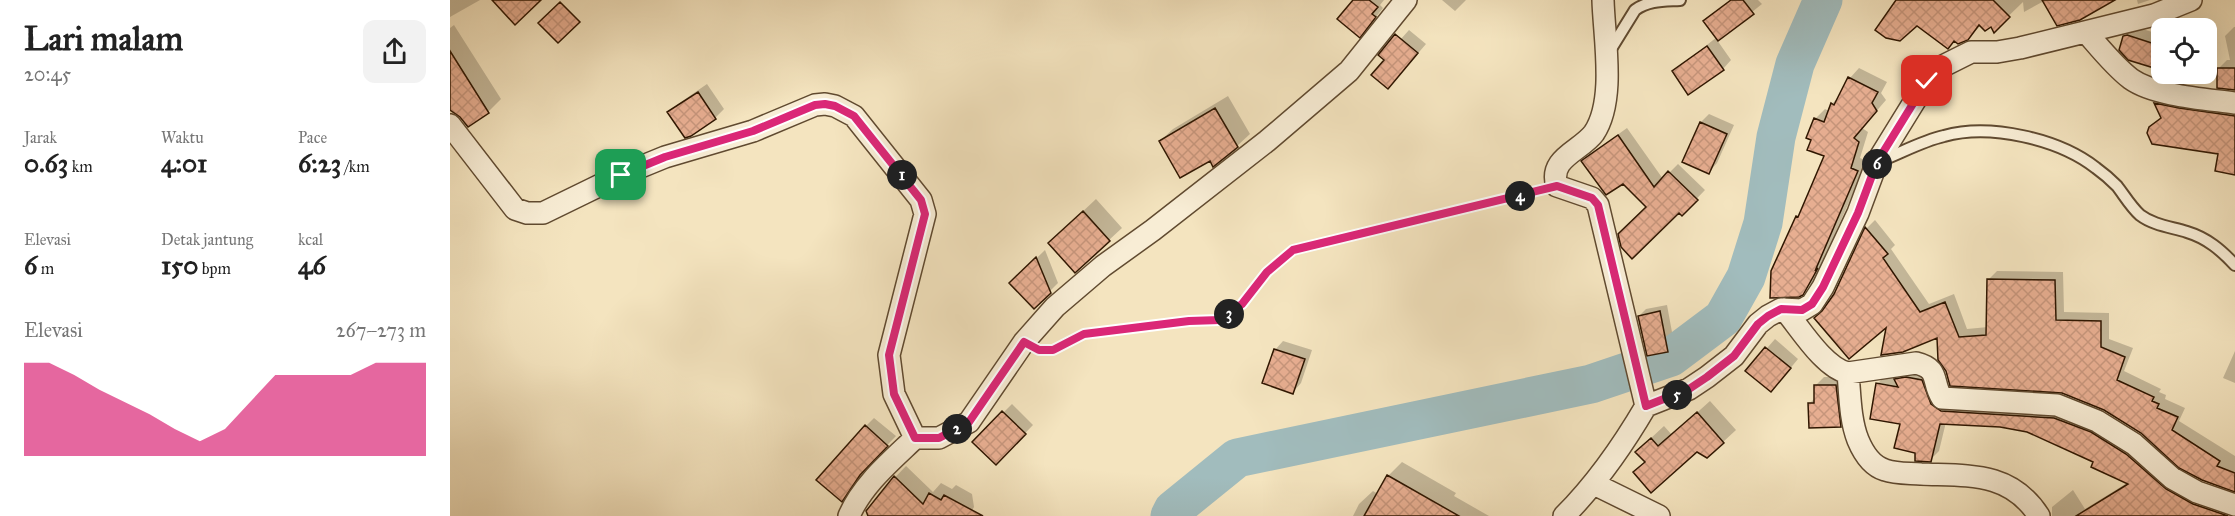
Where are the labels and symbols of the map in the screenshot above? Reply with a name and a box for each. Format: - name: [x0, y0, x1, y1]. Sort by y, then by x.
- pin: [1901, 55, 1952, 106]
- pin: [595, 149, 646, 200]
- pin: 6: [1862, 149, 1892, 179]
- pin: 1: [887, 160, 917, 190]
- pin: 4: [1505, 181, 1535, 211]
- pin: 3: [1214, 299, 1244, 329]
- pin: 5: [1662, 380, 1692, 410]
- pin: 2: [942, 414, 972, 444]

